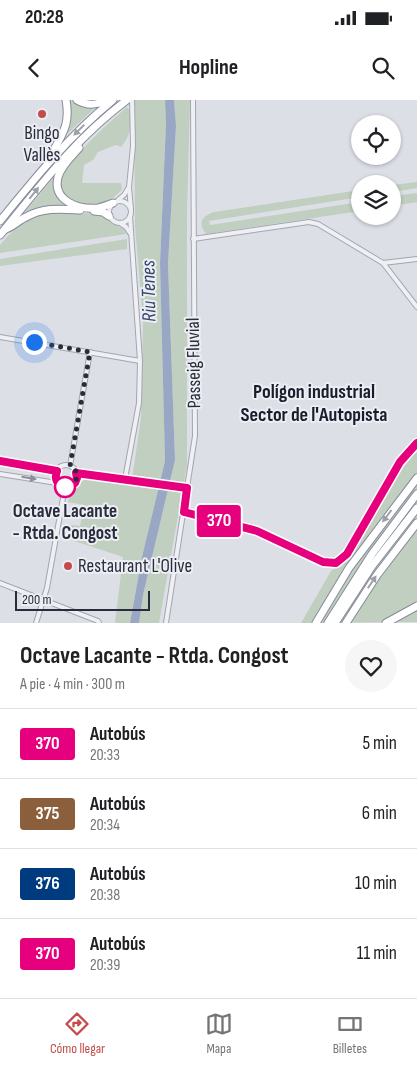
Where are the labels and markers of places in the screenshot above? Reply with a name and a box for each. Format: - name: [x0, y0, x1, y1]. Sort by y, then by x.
- marker: Bingo Vallès: [36, 108, 48, 120]
- place label: Bingo Vallès: [24, 122, 61, 167]
- marker: Octave Lacante - Rtda. Congost: [54, 476, 76, 498]
- place label: Octave Lacante - Rtda. Congost: [12, 500, 118, 545]
- place label: Restaurant L'Olive: [78, 555, 192, 578]
- marker: Restaurant L'Olive: [62, 560, 74, 572]

